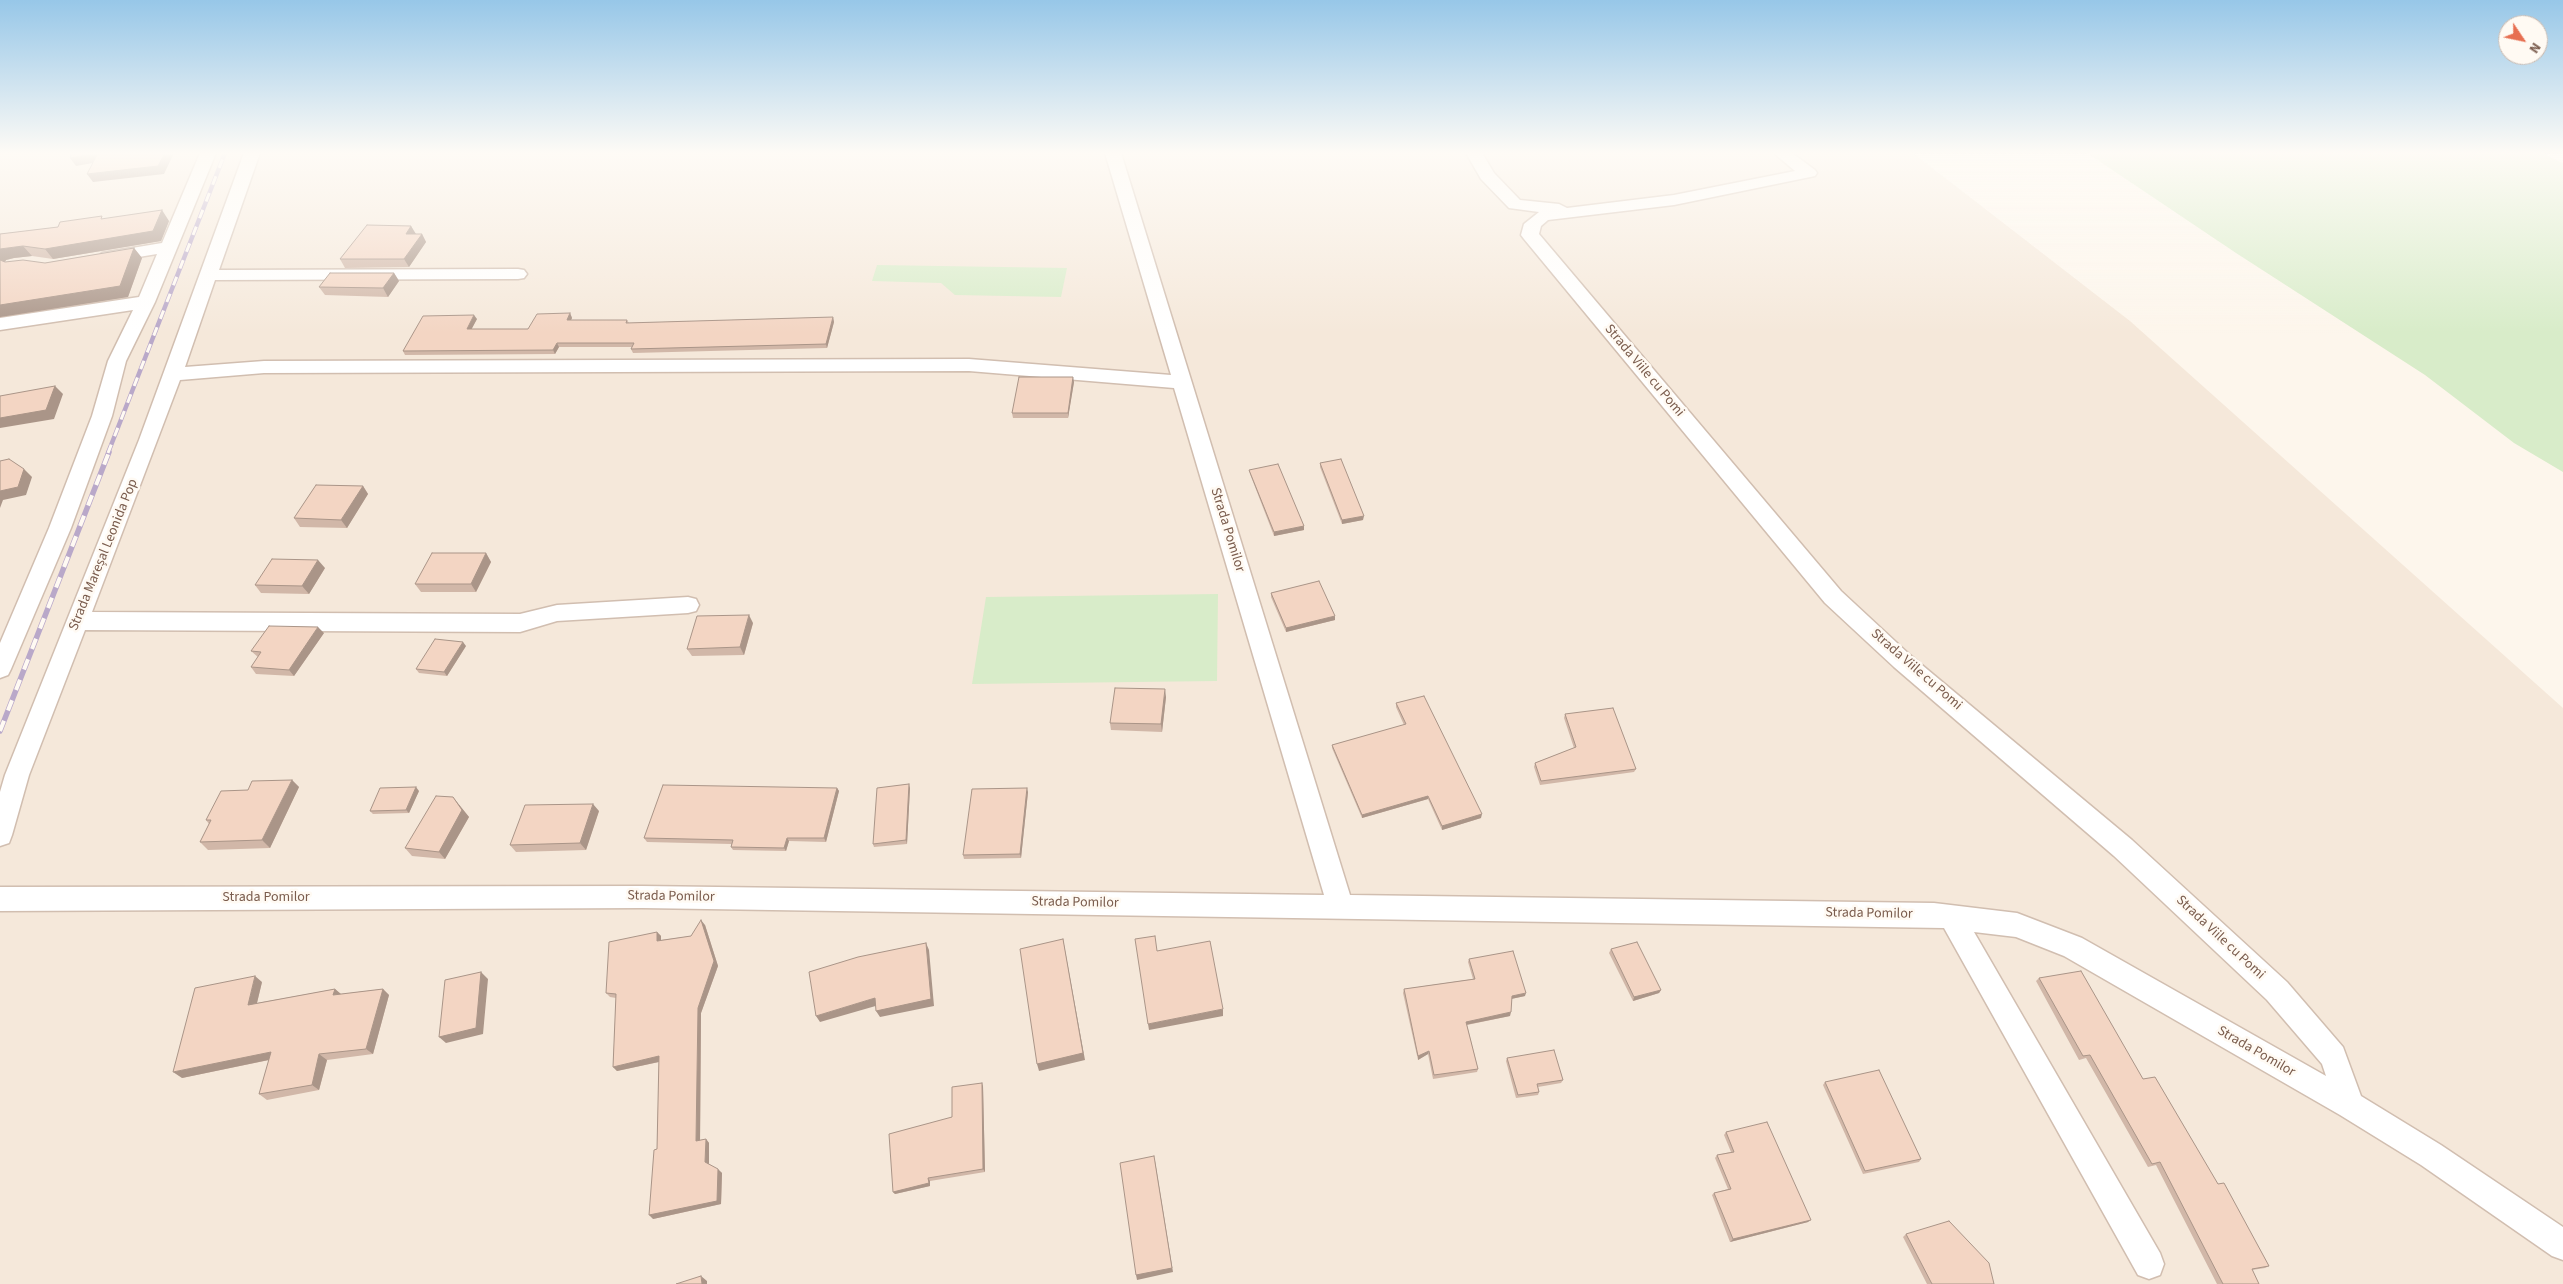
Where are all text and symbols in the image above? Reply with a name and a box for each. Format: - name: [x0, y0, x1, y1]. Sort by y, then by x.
- north arrow: [2498, 15, 2548, 65]
- text: N: [2524, 38, 2546, 57]
- street label: Strada Viile cu Pomi: [1600, 321, 1688, 421]
- street label: Strada Mareșal Leonida Pop: [66, 477, 142, 633]
- street label: Strada Pomilor: [1206, 486, 1248, 574]
- street label: Strada Viile cu Pomi: [1867, 626, 1965, 714]
- street label: Strada Pomilor: [627, 888, 715, 906]
- street label: Strada Pomilor: [222, 890, 310, 906]
- street label: Strada Viile cu Pomi: [2172, 892, 2268, 984]
- street label: Strada Pomilor: [1031, 894, 1119, 912]
- street label: Strada Pomilor: [1825, 905, 1913, 923]
- street label: Strada Pomilor: [2214, 1023, 2298, 1081]

